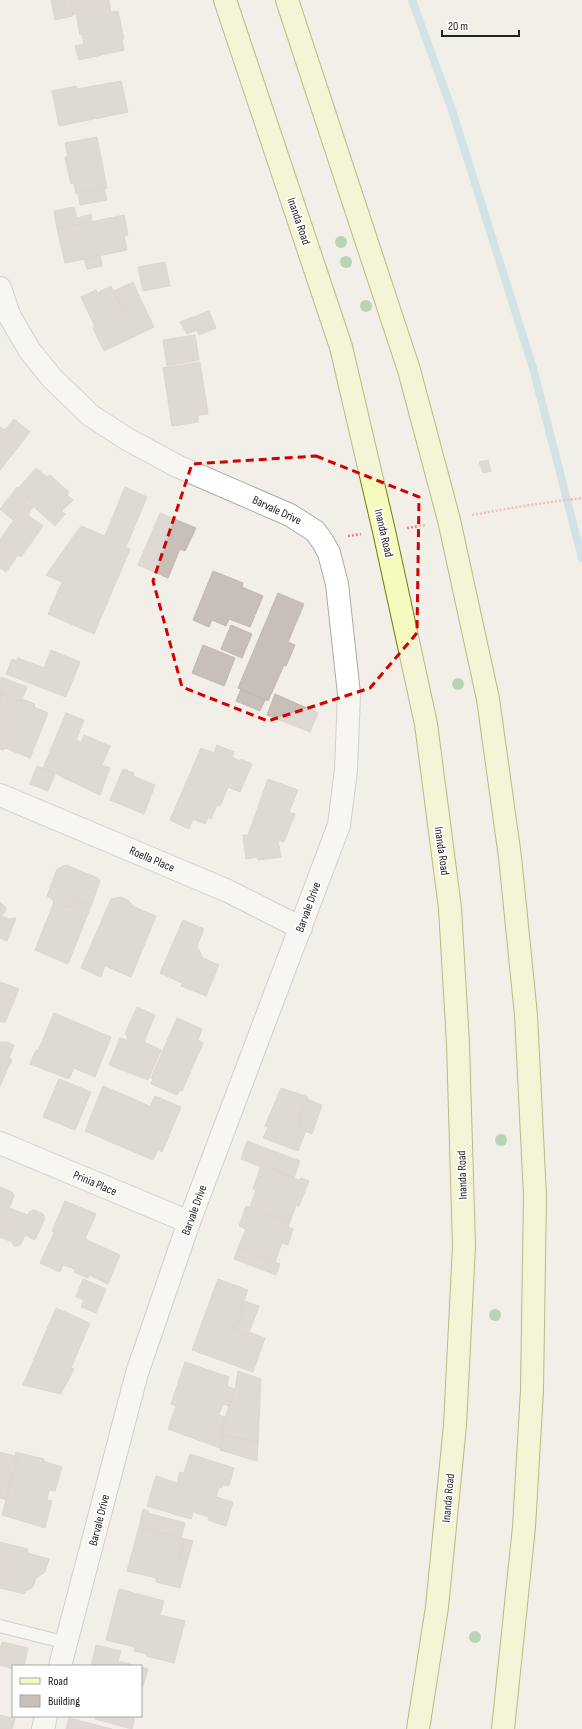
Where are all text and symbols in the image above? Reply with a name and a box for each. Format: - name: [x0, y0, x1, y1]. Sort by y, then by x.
- scale bar: [442, 12, 519, 38]
- text: 20 m: [448, 19, 468, 34]
- street label: Inanda Road: [283, 196, 314, 247]
- street label: Barvale Drive: [250, 493, 304, 528]
- street label: Inanda Road: [371, 508, 396, 559]
- street label: Inanda Road: [431, 826, 452, 876]
- street label: Roella Place: [127, 843, 177, 876]
- street label: Barvale Drive: [292, 880, 325, 934]
- street label: Inanda Road: [454, 1150, 471, 1200]
- street label: Prinia Place: [71, 1168, 119, 1199]
- street label: Barvale Drive: [178, 1183, 211, 1237]
- street label: Inanda Road: [439, 1473, 458, 1523]
- street label: Barvale Drive: [86, 1493, 113, 1547]
- legend: [12, 1665, 142, 1717]
- text: Road: [48, 1674, 68, 1689]
- text: Building: [48, 1694, 80, 1709]

